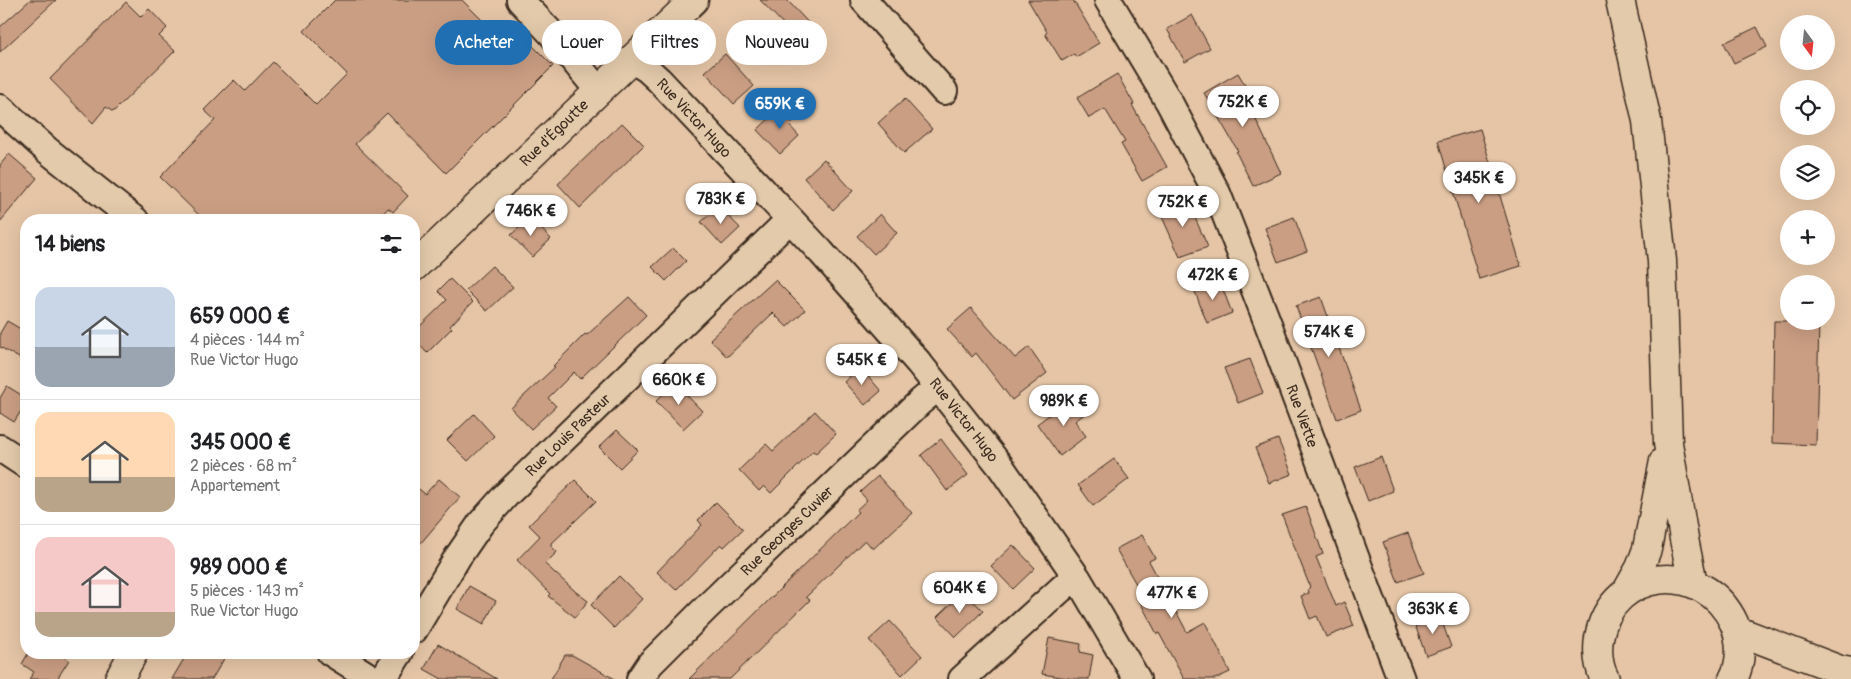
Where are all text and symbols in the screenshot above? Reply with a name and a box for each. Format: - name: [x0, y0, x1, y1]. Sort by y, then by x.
- north arrow: [1780, 15, 1835, 70]
- map controls: [1780, 15, 1835, 330]
- chip: Acheter: [435, 20, 532, 65]
- chip: Louer: [542, 20, 622, 65]
- chip: Filtres: [632, 20, 716, 65]
- chip: Nouveau: [726, 20, 827, 65]
- street label: Rue Victor Hugo: [652, 75, 735, 162]
- button: locate: [1780, 80, 1835, 135]
- pin: 752K €: [1202, 86, 1284, 128]
- pin: 659K €: [739, 88, 821, 130]
- text: 752K €: [1218, 92, 1268, 112]
- text: 659K €: [755, 94, 805, 114]
- street label: Rue d'Égoutte: [516, 95, 593, 171]
- button: layers: [1780, 145, 1835, 200]
- pin: 345K €: [1438, 162, 1520, 204]
- text: 345K €: [1454, 168, 1504, 188]
- pin: 783K €: [680, 182, 762, 225]
- pin: 752K €: [1142, 186, 1224, 228]
- text: 783K €: [696, 189, 746, 209]
- text: 752K €: [1158, 192, 1208, 212]
- pin: 746K €: [490, 194, 572, 237]
- text: 746K €: [506, 201, 556, 221]
- button: +: [1780, 210, 1835, 265]
- icon: filters: [377, 230, 405, 258]
- text: 14 biens: [35, 231, 105, 258]
- pin: 472K €: [1172, 258, 1254, 301]
- text: 472K €: [1188, 265, 1238, 285]
- button: −: [1780, 275, 1835, 330]
- text: 659 000 €: [190, 303, 290, 330]
- icon: home: [75, 307, 135, 367]
- pin: 574K €: [1288, 316, 1370, 358]
- text: 574K €: [1304, 322, 1354, 342]
- text: 4 pièces · 144 m²: [190, 330, 305, 350]
- pin: 545K €: [821, 344, 903, 386]
- text: Rue Victor Hugo: [190, 350, 298, 370]
- text: 545K €: [837, 350, 887, 370]
- pin: 660K €: [638, 364, 720, 406]
- text: 660K €: [652, 370, 706, 390]
- street label: Rue Victor Hugo: [925, 374, 1002, 466]
- street label: Rue Viette: [1281, 382, 1322, 451]
- pin: 989K €: [1023, 384, 1105, 427]
- street label: Rue Louis Pasteur: [522, 389, 615, 481]
- text: 989K €: [1040, 391, 1088, 411]
- text: 345 000 €: [190, 429, 291, 456]
- icon: home: [75, 432, 135, 492]
- text: 2 pièces · 68 m²: [190, 456, 297, 476]
- text: Appartement: [190, 476, 280, 496]
- street label: Rue Georges Cuvier: [737, 482, 838, 580]
- text: 989 000 €: [190, 554, 288, 581]
- icon: home: [75, 557, 135, 617]
- pin: 604K €: [919, 572, 1001, 614]
- pin: 477K €: [1131, 576, 1213, 619]
- text: 604K €: [933, 578, 987, 598]
- text: 5 pièces · 143 m²: [190, 581, 304, 601]
- text: 477K €: [1147, 583, 1197, 603]
- pin: 363K €: [1392, 592, 1474, 635]
- text: 363K €: [1408, 599, 1458, 619]
- text: Rue Victor Hugo: [190, 601, 298, 621]

